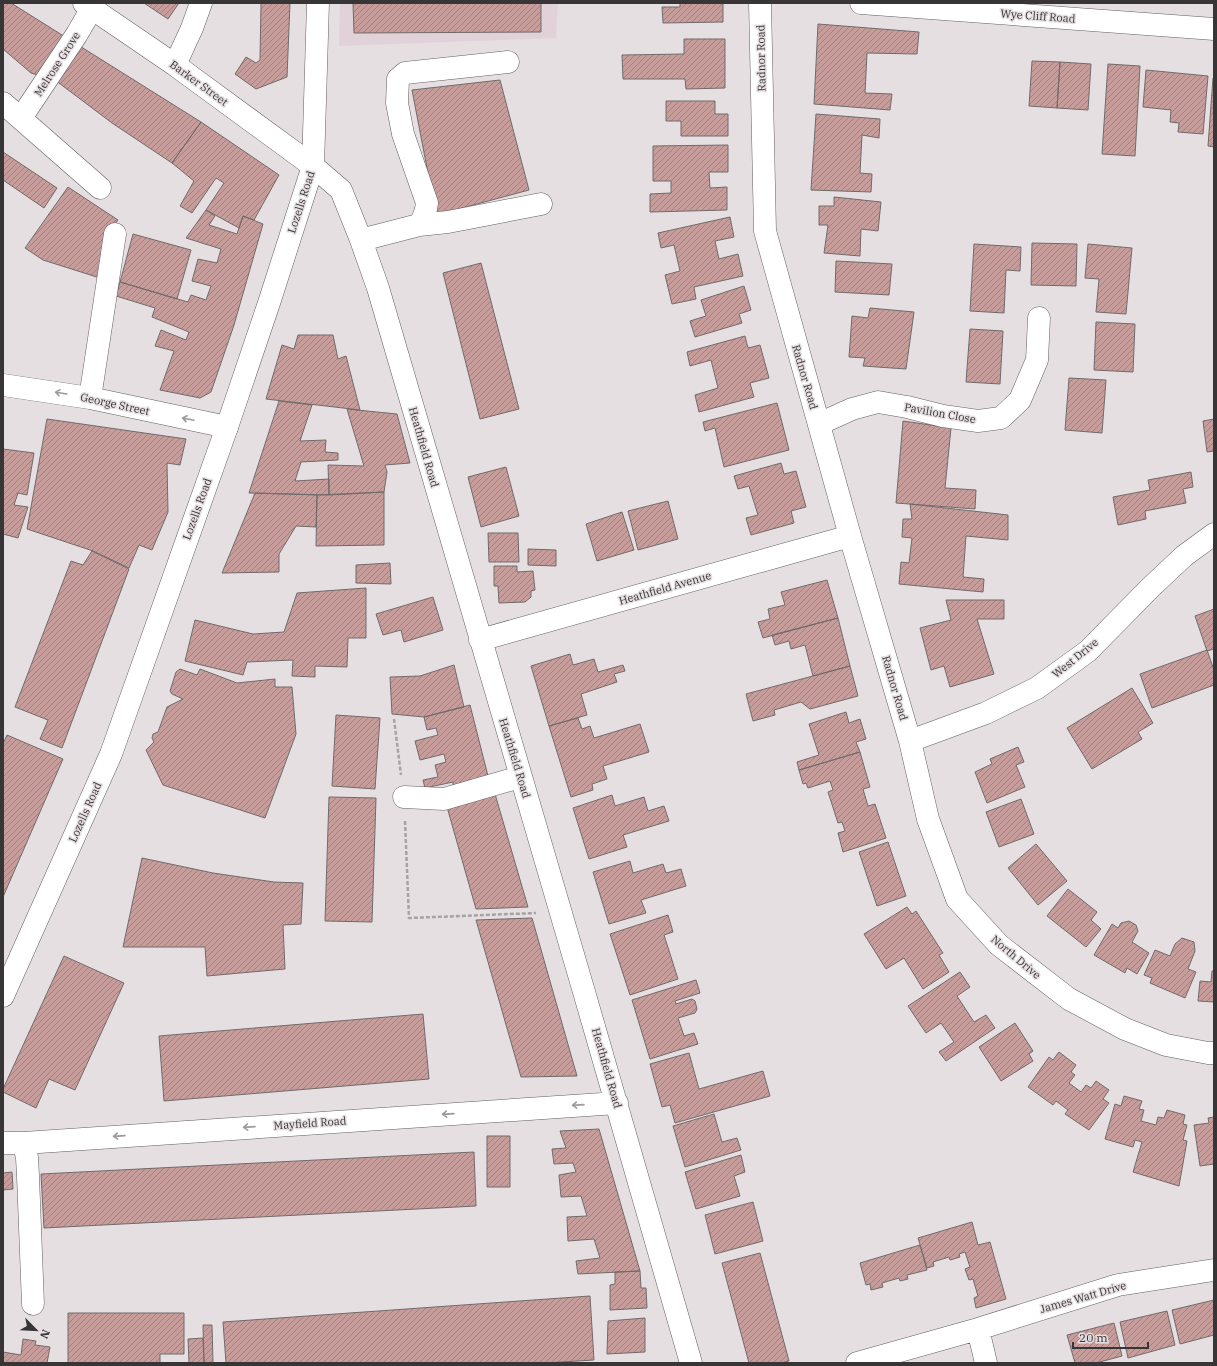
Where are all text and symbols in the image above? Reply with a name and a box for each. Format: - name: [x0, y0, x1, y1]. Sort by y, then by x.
- street label: Wye Cliff Road: [1000, 6, 1076, 26]
- street label: Radnor Road: [753, 24, 769, 92]
- street label: Melrose Grove: [31, 29, 83, 99]
- street label: Barker Street: [167, 57, 231, 109]
- street label: Lozells Road: [284, 169, 318, 235]
- street label: Radnor Road: [789, 343, 821, 411]
- one-way arrow: [55, 389, 68, 397]
- street label: George Street: [79, 390, 151, 418]
- street label: Pavilion Close: [903, 400, 977, 426]
- street label: Heathfield Road: [406, 405, 442, 489]
- one-way arrow: [182, 415, 195, 423]
- street label: Lozells Road: [179, 476, 215, 542]
- street label: Heathfield Avenue: [617, 568, 713, 608]
- street label: West Drive: [1049, 635, 1101, 681]
- street label: Radnor Road: [879, 654, 911, 722]
- street label: Heathfield Road: [496, 716, 534, 800]
- street label: Lozells Road: [65, 779, 105, 844]
- street label: North Drive: [988, 932, 1044, 982]
- street label: Heathfield Road: [589, 1026, 625, 1110]
- one-way arrow: [572, 1101, 585, 1108]
- one-way arrow: [442, 1110, 455, 1117]
- street label: Mayfield Road: [273, 1113, 347, 1133]
- one-way arrow: [243, 1124, 256, 1131]
- one-way arrow: [113, 1133, 126, 1140]
- street label: James Watt Drive: [1038, 1278, 1128, 1316]
- north arrow: [16, 1310, 56, 1350]
- scale bar: [1073, 1324, 1148, 1350]
- text: N: [37, 1327, 53, 1341]
- text: 20 m: [1079, 1330, 1108, 1345]

